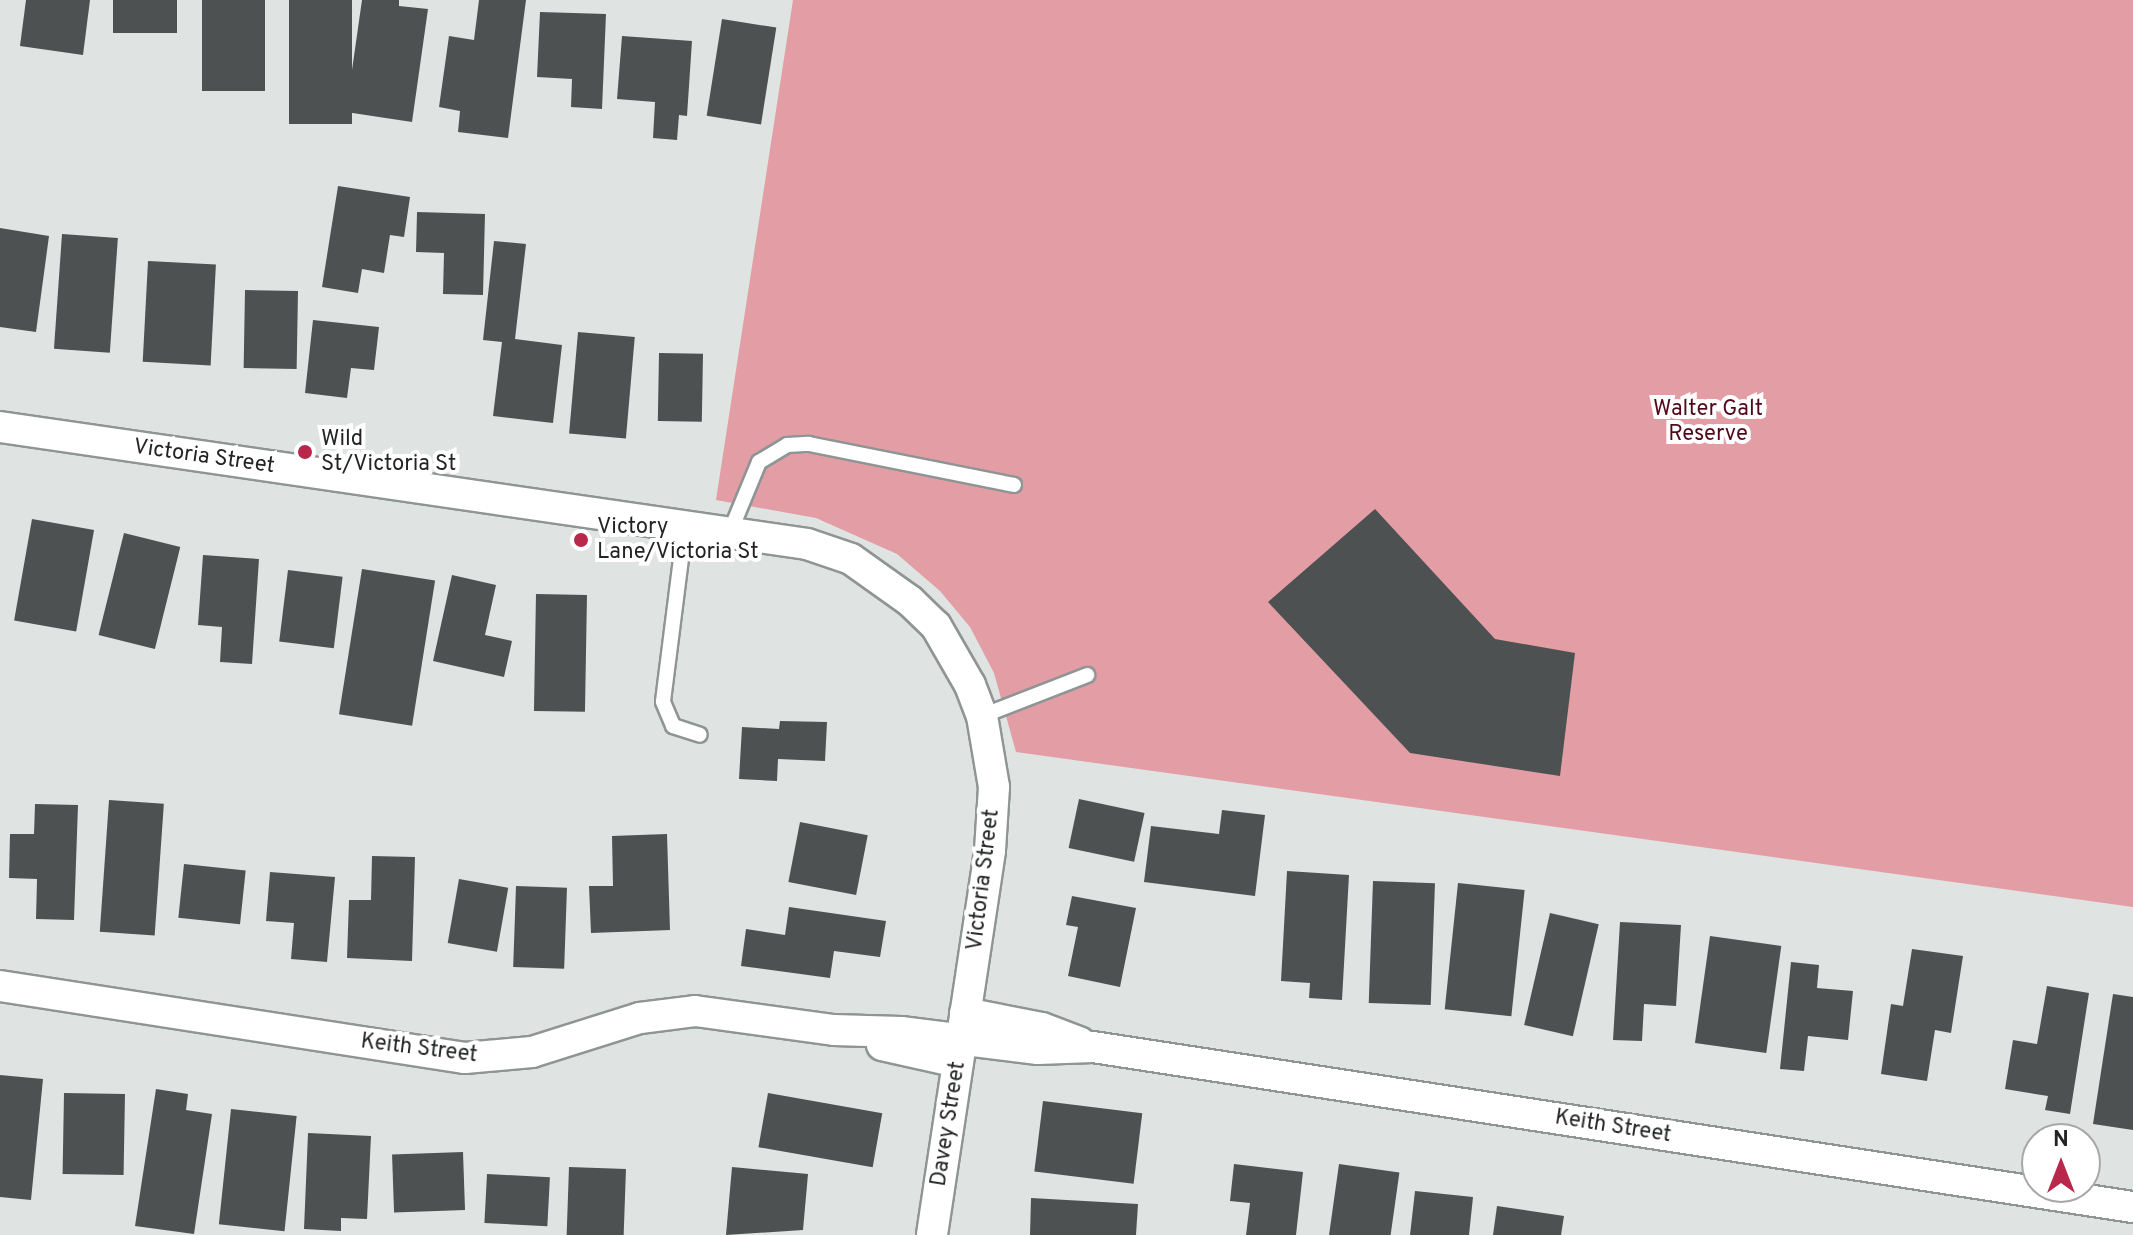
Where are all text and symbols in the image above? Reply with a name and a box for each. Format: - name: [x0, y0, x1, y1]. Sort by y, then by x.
- park label: Walter Galt Reserve: [1653, 396, 1763, 448]
- place label: Wild St/Victoria St: [321, 426, 456, 478]
- street label: Victoria Street: [132, 434, 276, 480]
- marker: Wild St/Victoria St: [296, 443, 314, 461]
- place label: Victory Lane/Victoria St: [597, 514, 759, 566]
- marker: Victory Lane/Victoria St: [572, 531, 590, 549]
- street label: Victoria Street: [962, 808, 1006, 952]
- street label: Keith Street: [359, 1029, 479, 1069]
- street label: Davey Street: [926, 1060, 972, 1188]
- street label: Keith Street: [1553, 1105, 1673, 1149]
- north arrow: [2021, 1123, 2101, 1203]
- text: N: [2053, 1127, 2069, 1154]

